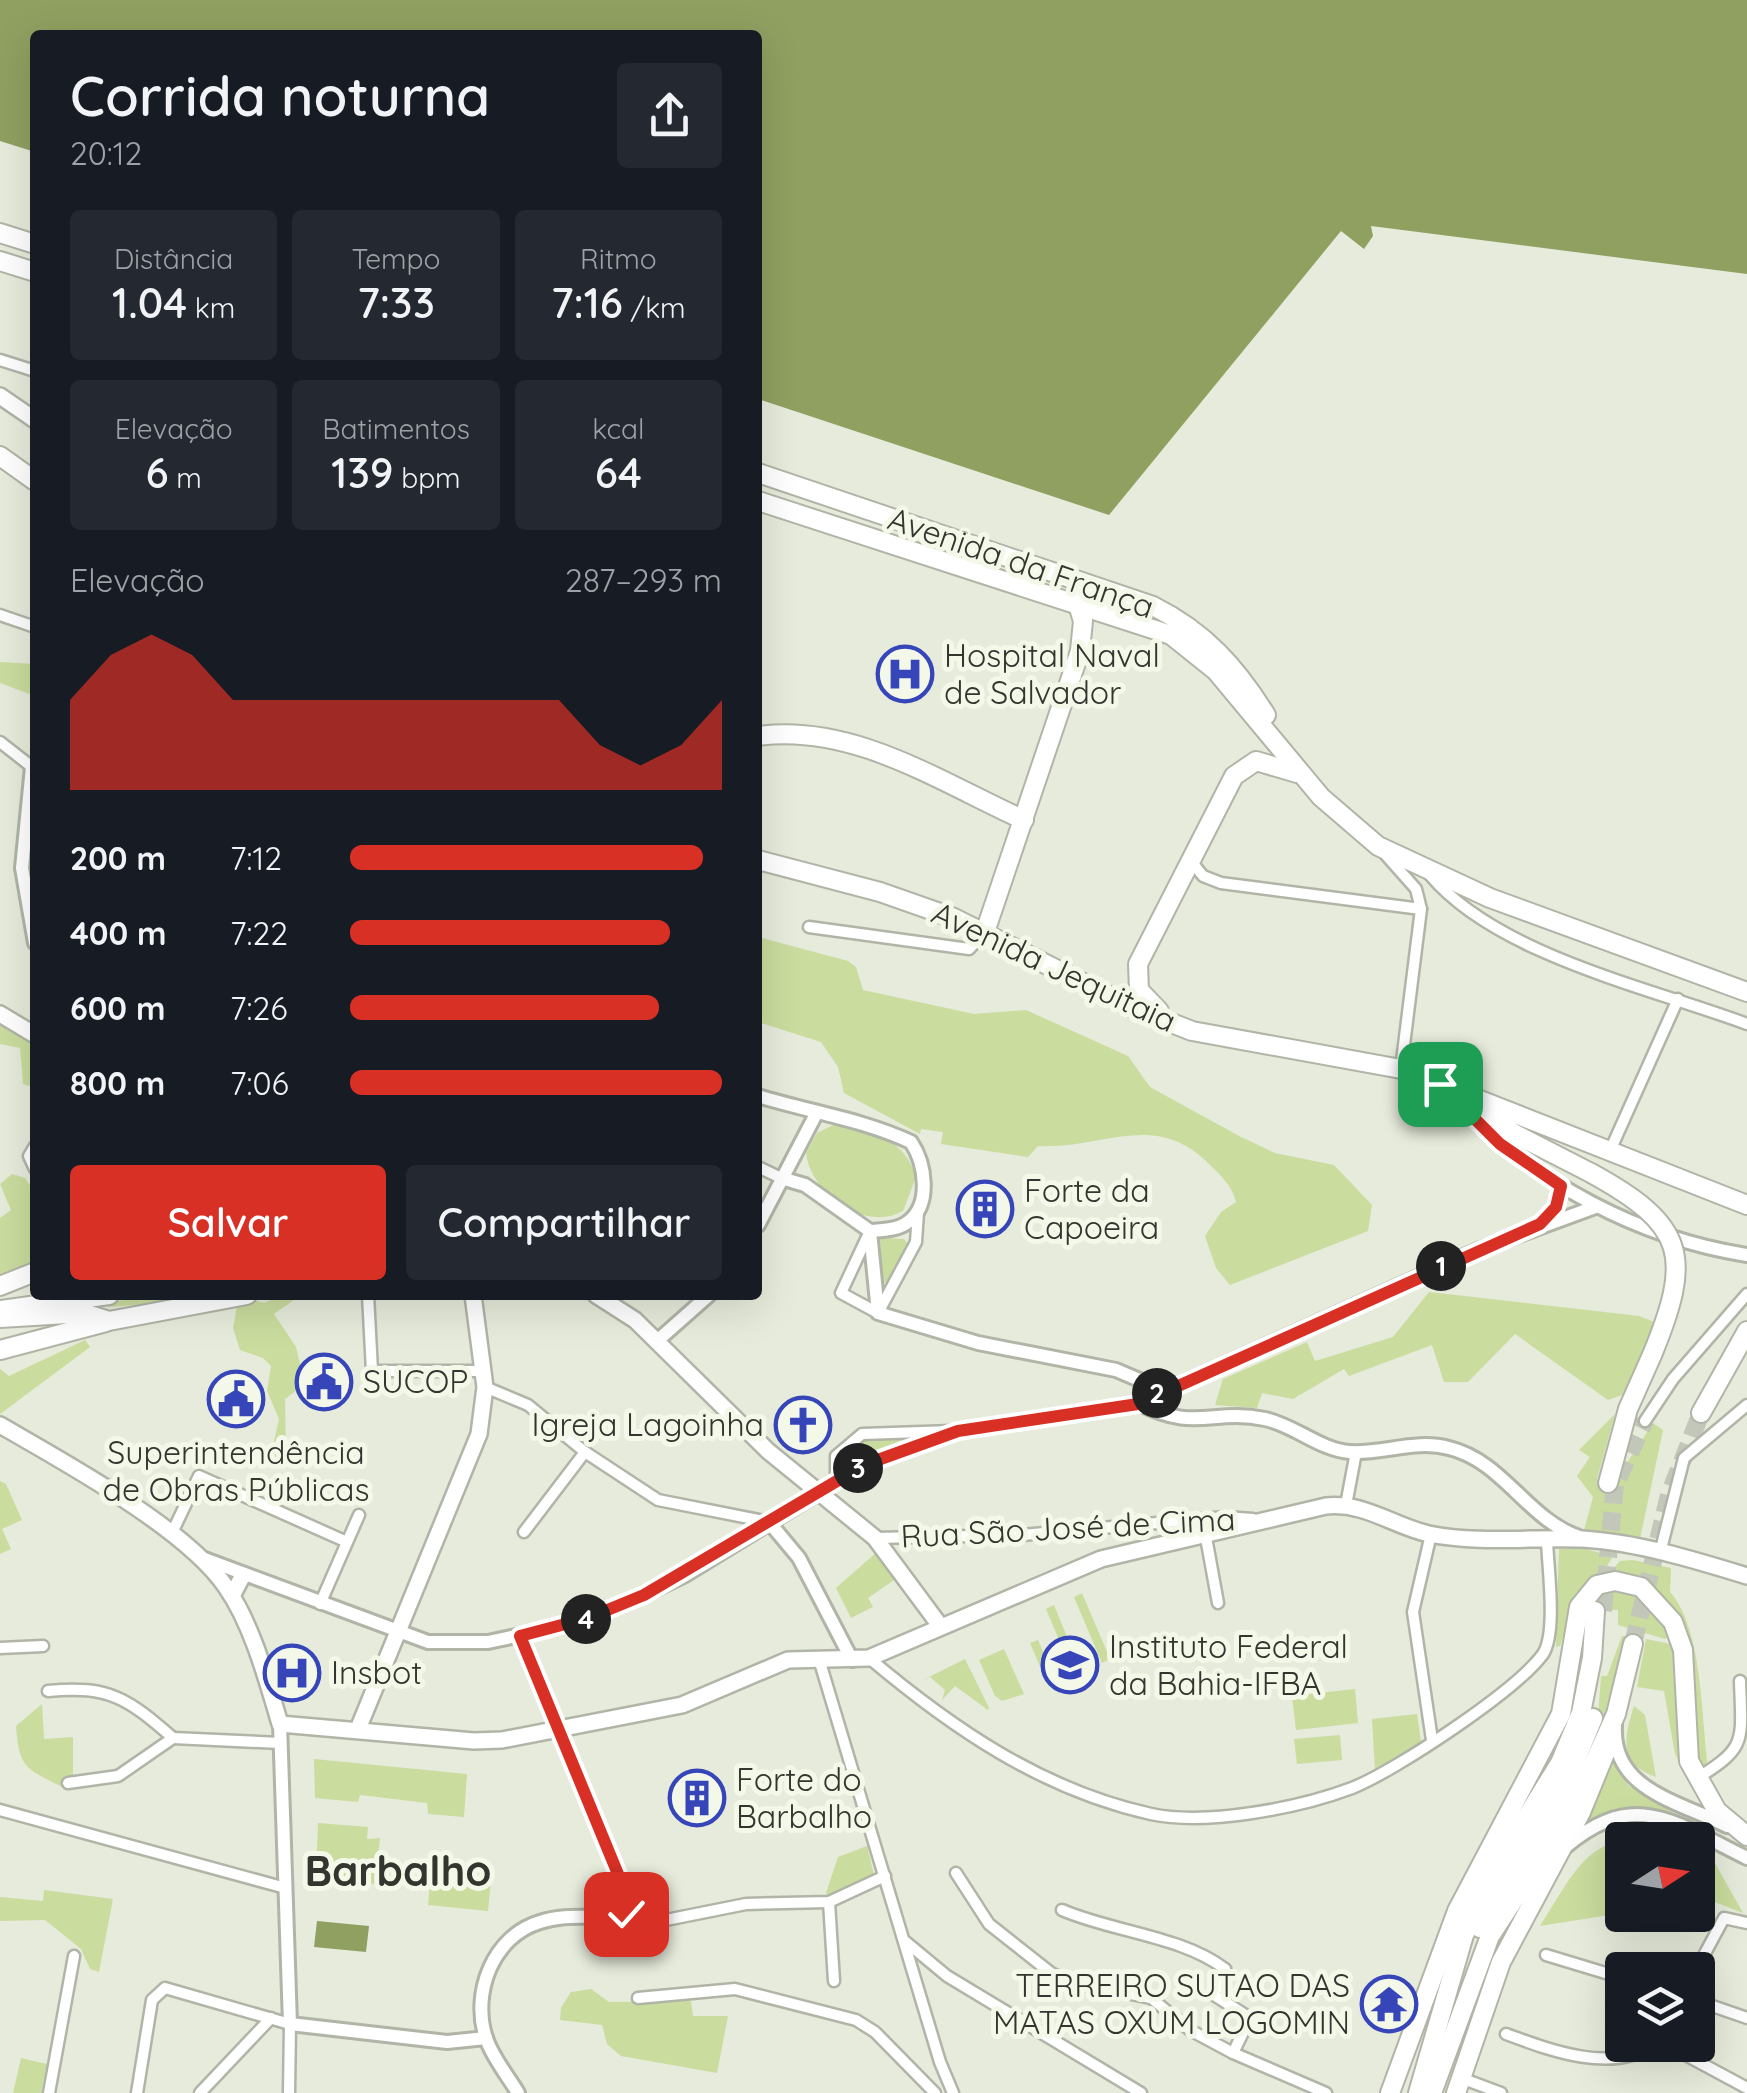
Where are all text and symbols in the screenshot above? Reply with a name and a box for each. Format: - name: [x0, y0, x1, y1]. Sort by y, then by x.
- text: Corrida noturna: [70, 61, 490, 130]
- button: share: [617, 63, 722, 168]
- text: 20:12: [70, 133, 142, 173]
- text: Distância: [114, 241, 233, 276]
- text: Tempo: [352, 241, 440, 276]
- text: Ritmo: [580, 241, 657, 276]
- text: 1.04: [112, 276, 187, 329]
- text: 7:33: [357, 276, 435, 329]
- text: 7:16: [551, 276, 623, 329]
- text: km: [187, 290, 235, 325]
- text: /km: [623, 290, 686, 325]
- text: Elevação: [115, 411, 233, 446]
- text: Batimentos: [322, 411, 470, 446]
- text: kcal: [592, 411, 644, 446]
- text: 6: [146, 446, 169, 499]
- text: 139: [331, 446, 394, 499]
- text: 64: [595, 446, 642, 499]
- text: m: [169, 460, 202, 495]
- text: bpm: [394, 460, 461, 495]
- street label: Avenida da França: [883, 498, 1160, 626]
- text: Elevação: [70, 560, 205, 600]
- text: 287–293 m: [565, 560, 722, 600]
- place label: Hospital Naval de Salvador: [944, 635, 1160, 712]
- hospital icon: Hospital Naval de Salvador: [875, 644, 935, 704]
- text: 200 m: [70, 838, 166, 878]
- text: 7:12: [230, 838, 282, 878]
- street label: Avenida Jequitaia: [926, 892, 1183, 1040]
- text: 400 m: [70, 913, 167, 953]
- text: 7:22: [230, 913, 288, 953]
- text: 600 m: [70, 988, 165, 1028]
- text: 7:26: [230, 988, 287, 1028]
- pin: [1398, 1042, 1483, 1127]
- icon: arrive: [1413, 1057, 1468, 1112]
- text: 800 m: [70, 1063, 165, 1103]
- text: 7:06: [230, 1063, 289, 1103]
- button: Salvar: [70, 1165, 386, 1280]
- button: Compartilhar: [406, 1165, 722, 1280]
- place label: Forte da Capoeira: [1024, 1170, 1159, 1247]
- building icon: Forte da Capoeira: [955, 1179, 1015, 1239]
- pin: 1: [1416, 1241, 1466, 1291]
- text: 1: [1436, 1248, 1446, 1283]
- public building icon: SUCOP: [294, 1352, 354, 1412]
- place label: SUCOP: [363, 1361, 468, 1401]
- pin: 2: [1132, 1368, 1182, 1418]
- public building icon: Superintendência de Obras Públicas: [206, 1369, 266, 1429]
- text: 2: [1149, 1375, 1165, 1410]
- church icon: Igreja Lagoinha: [773, 1395, 833, 1455]
- place label: Igreja Lagoinha: [532, 1404, 764, 1444]
- place label: Superintendência de Obras Públicas: [103, 1432, 369, 1509]
- pin: 3: [833, 1443, 883, 1493]
- text: 3: [850, 1450, 866, 1485]
- street label: Rua São José de Cima: [900, 1498, 1236, 1556]
- pin: 4: [561, 1594, 611, 1644]
- text: 4: [578, 1601, 594, 1636]
- place label: Instituto Federal da Bahia-IFBA: [1109, 1626, 1348, 1703]
- school or university icon: Instituto Federal da Bahia-IFBA: [1040, 1635, 1100, 1695]
- hospital icon: Insbot: [262, 1643, 322, 1703]
- place label: Insbot: [331, 1652, 422, 1692]
- place label: Forte do Barbalho: [736, 1759, 872, 1836]
- building icon: Forte do Barbalho: [667, 1768, 727, 1828]
- north arrow: [1605, 1822, 1715, 1932]
- map controls: [1605, 1822, 1715, 2062]
- district label: Barbalho: [304, 1844, 492, 1897]
- pin: [584, 1872, 669, 1957]
- icon: check: [599, 1887, 654, 1942]
- button: layers: [1605, 1952, 1715, 2062]
- place label: TERREIRO SUTAO DAS MATAS OXUM LOGOMIN: [993, 1965, 1350, 2042]
- temple icon: TERREIRO SUTAO DAS MATAS OXUM LOGOMIN: [1359, 1974, 1419, 2034]

